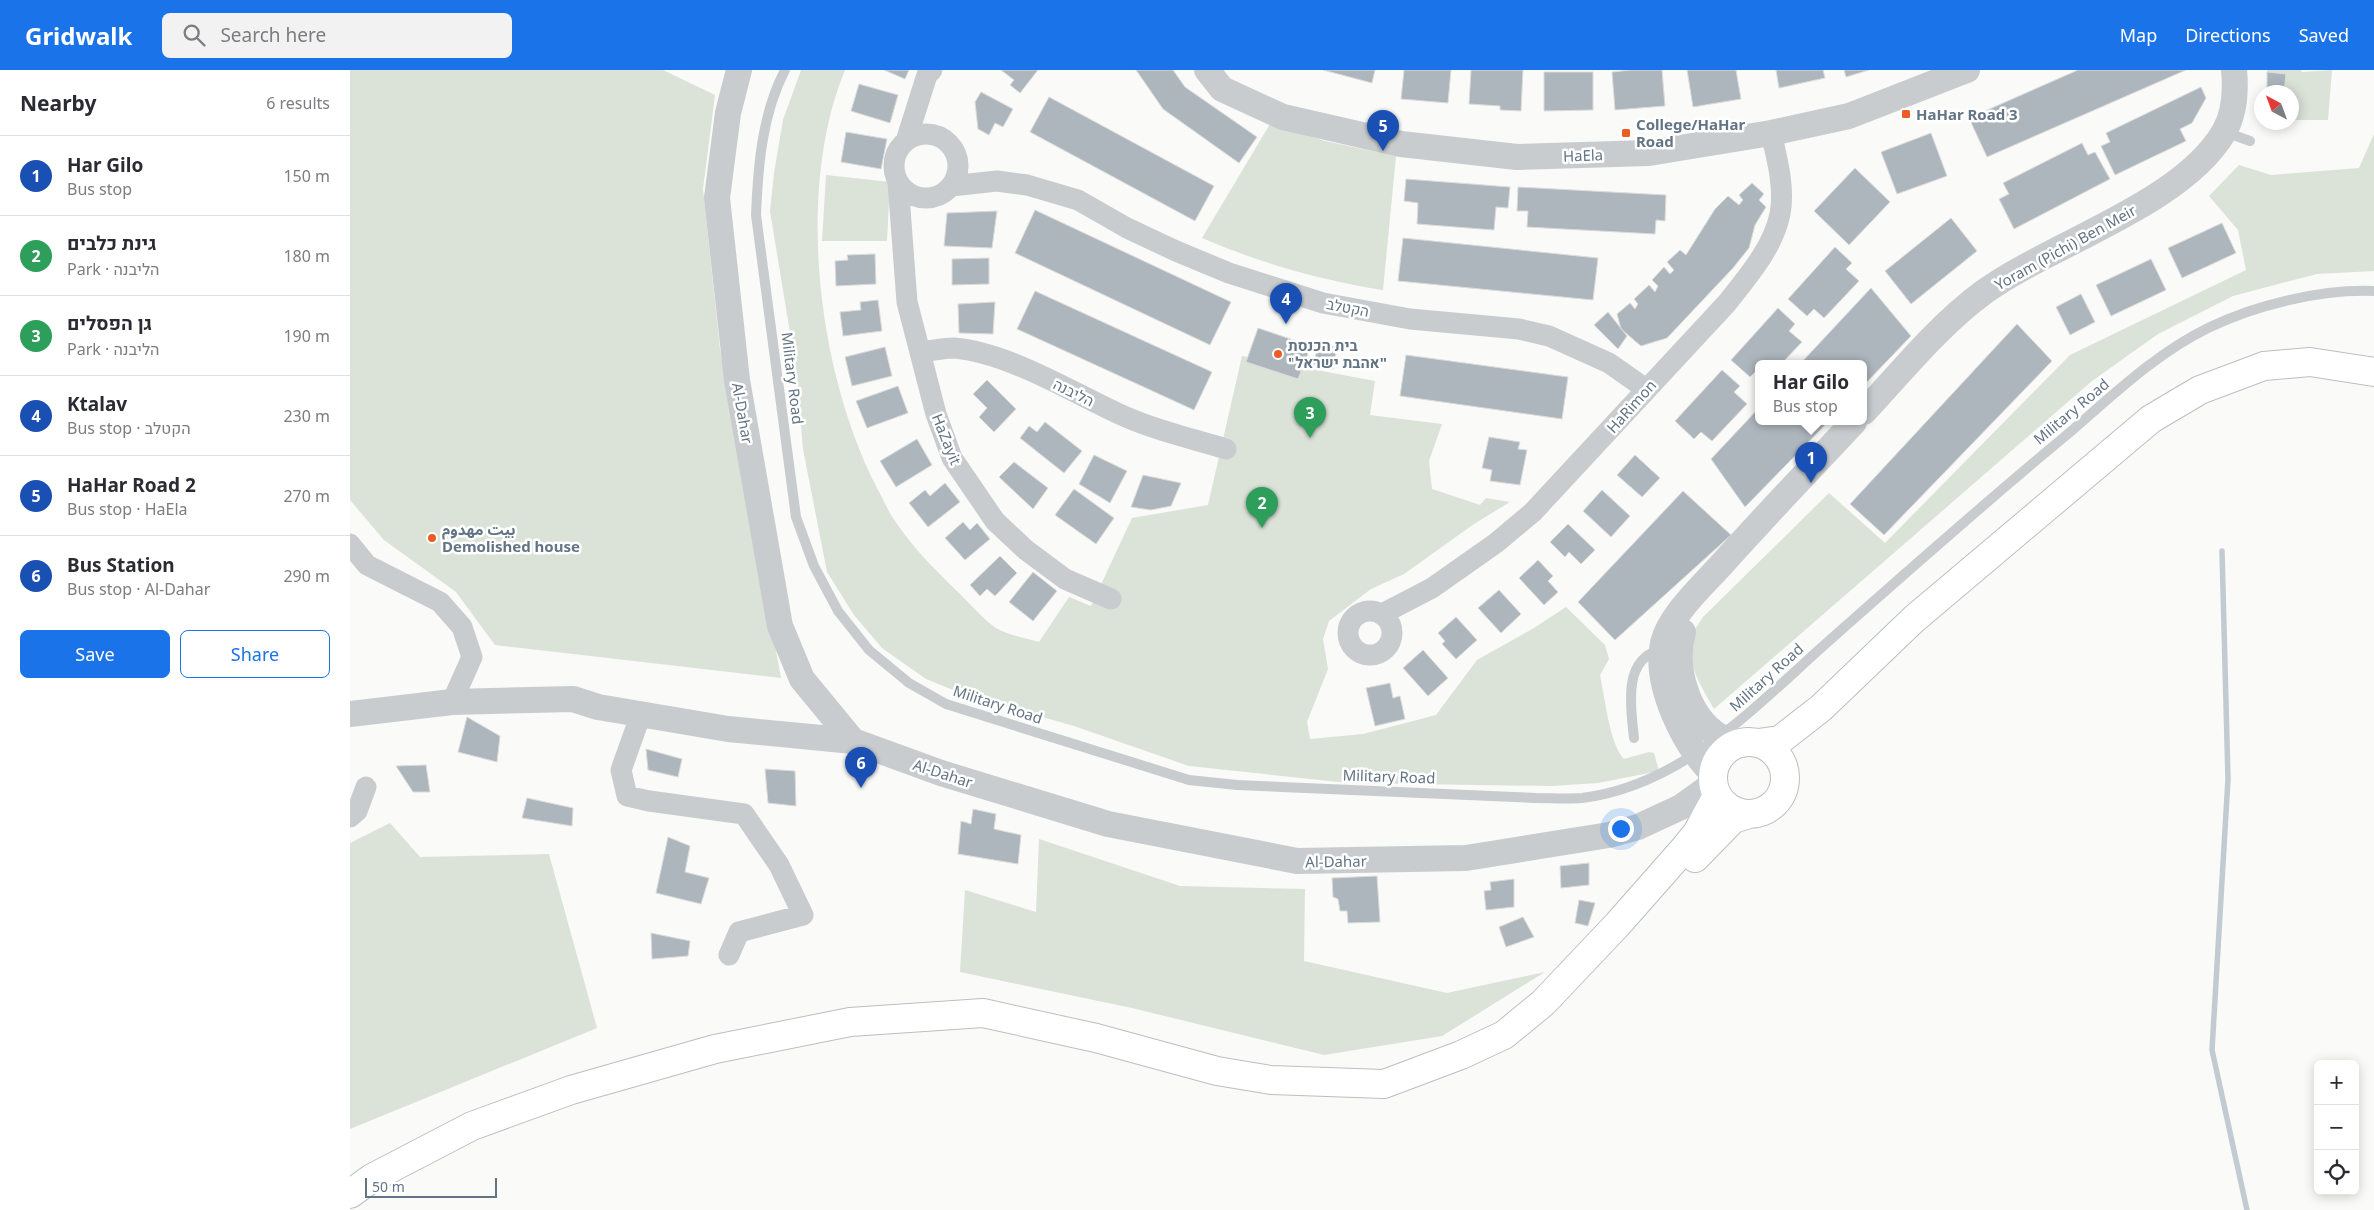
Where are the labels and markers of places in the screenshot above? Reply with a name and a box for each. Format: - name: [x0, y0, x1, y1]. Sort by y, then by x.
- place label: HaHar Road 3: [1916, 104, 2018, 124]
- marker: HaHar Road 3: [1900, 108, 1912, 120]
- pin: 5: [1367, 110, 1399, 151]
- place label: College/HaHar Road: [1636, 114, 1745, 151]
- marker: College/HaHar Road: [1620, 127, 1632, 139]
- pin: 4: [1270, 283, 1302, 324]
- place label: בית הכנסת "אהבת ישראל": [1288, 335, 1387, 372]
- marker: בית הכנסת "אהבת ישראל": [1272, 348, 1284, 360]
- pin: 3: [1294, 397, 1326, 438]
- pin: 1: [1795, 442, 1827, 483]
- pin: 2: [1246, 487, 1278, 528]
- place label: بيت مهدوم Demolished house: [442, 519, 580, 556]
- marker: بيت مهدوم Demolished house: [426, 532, 438, 544]
- pin: 6: [845, 747, 877, 788]

